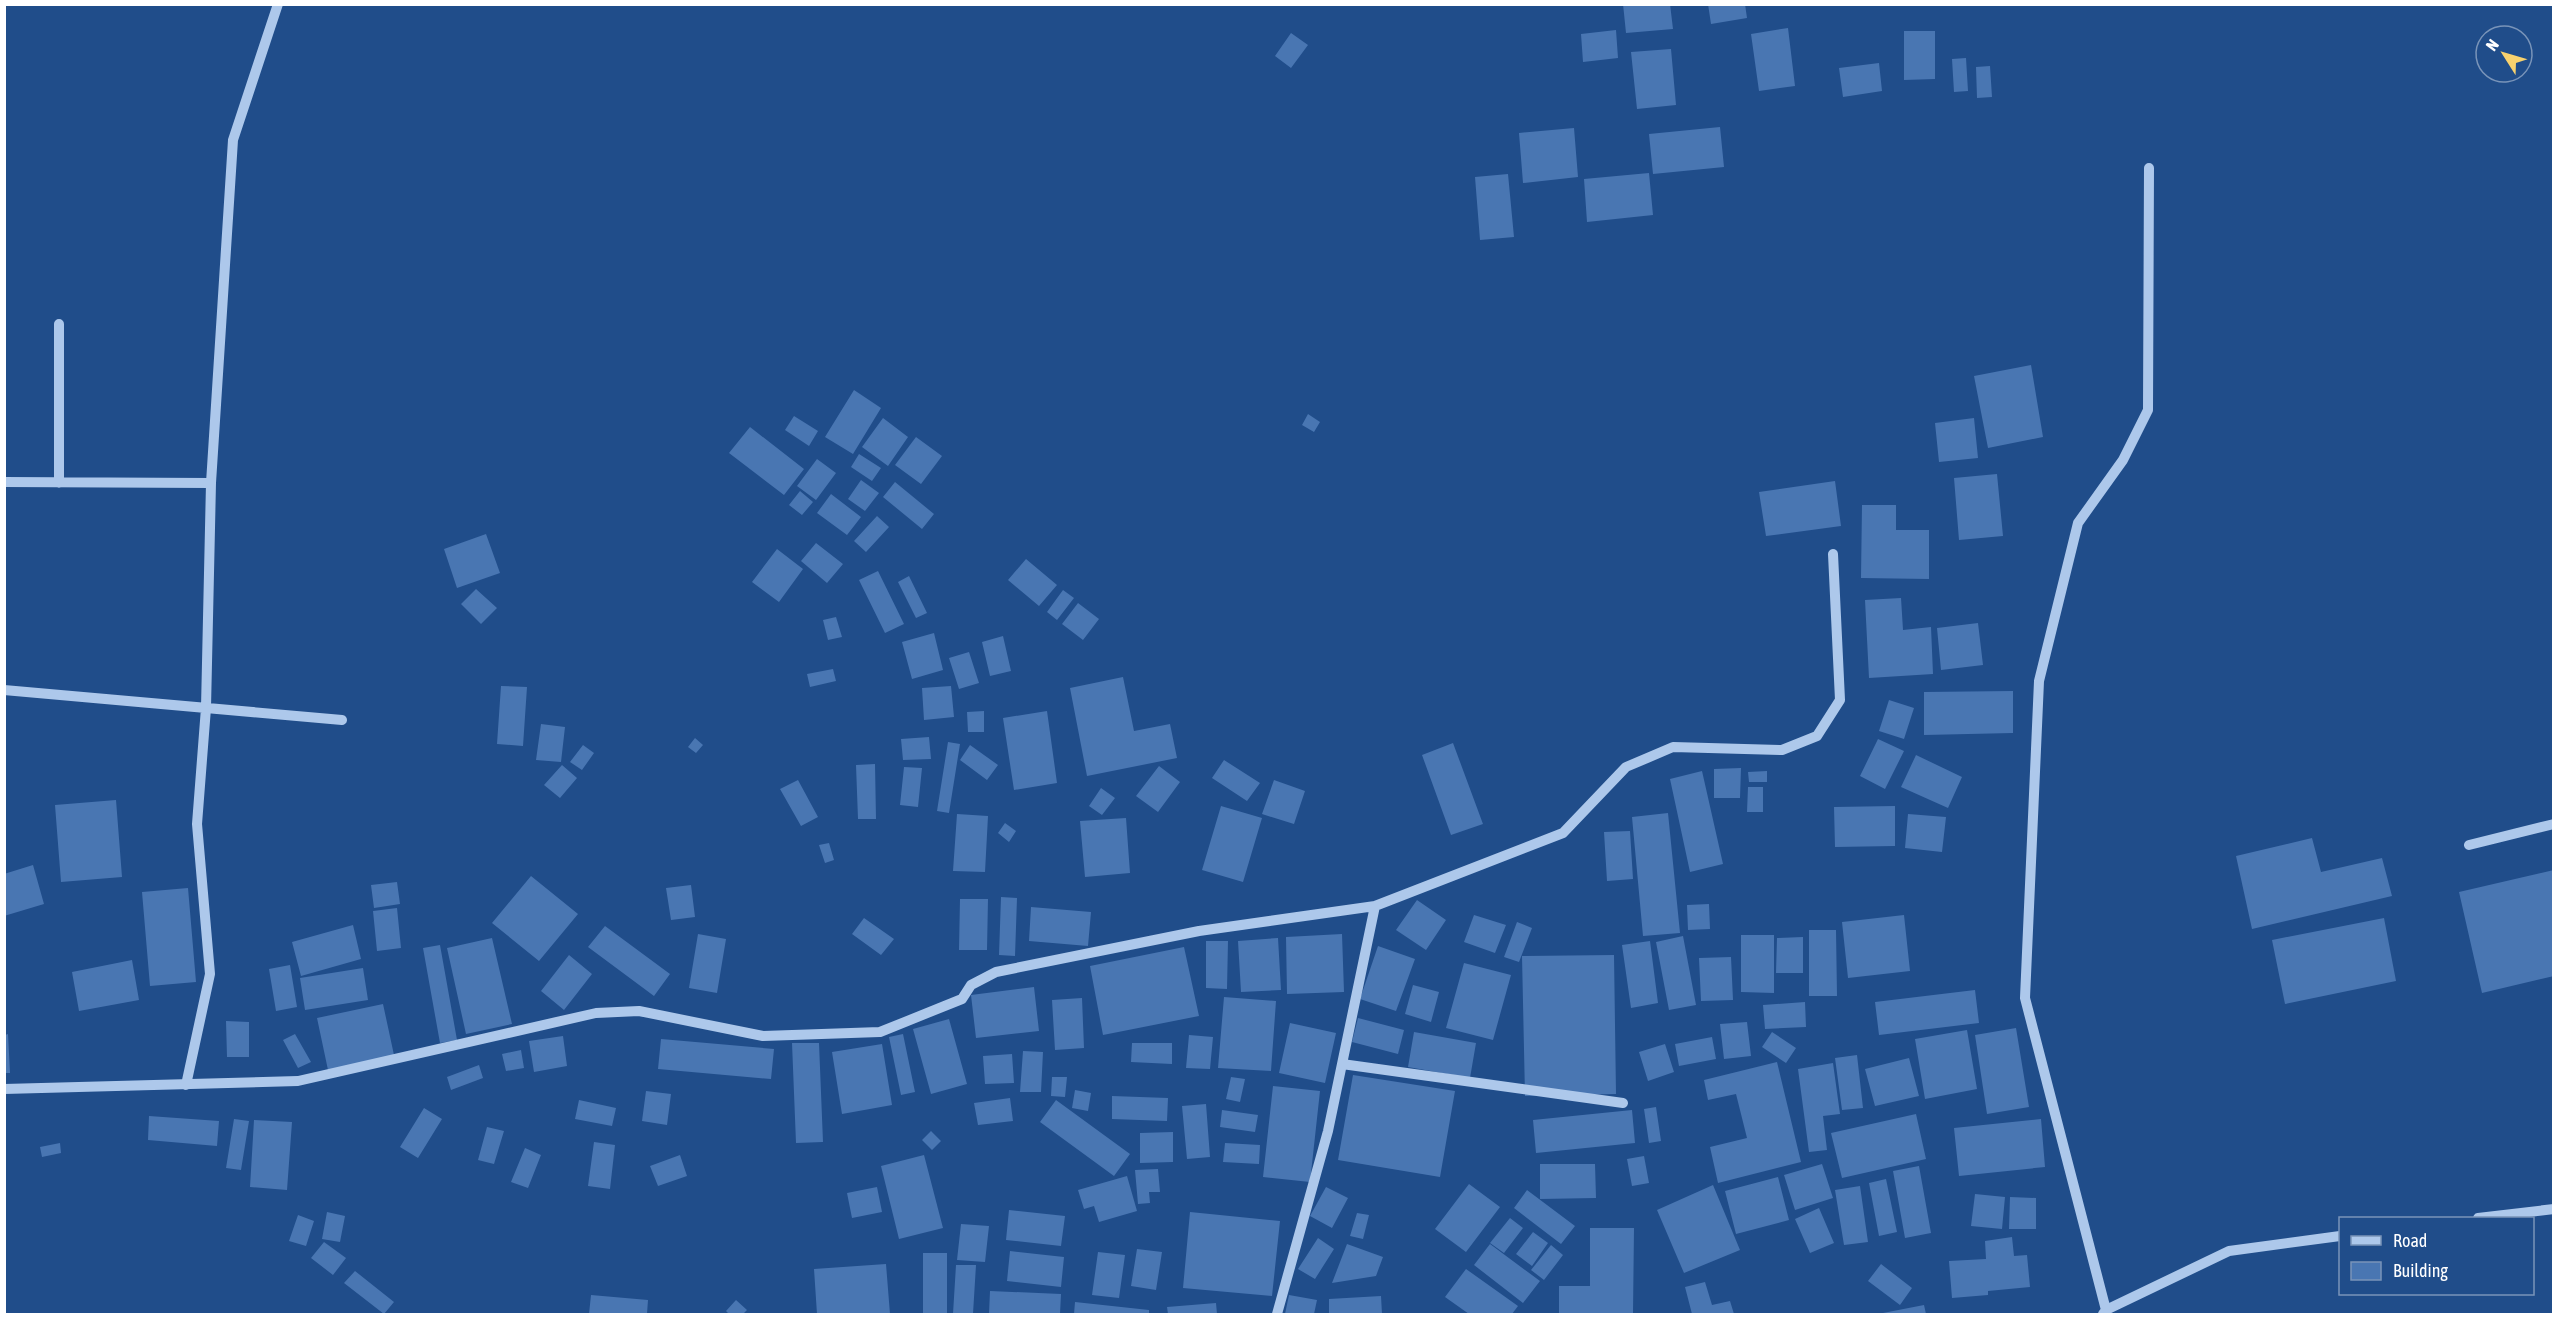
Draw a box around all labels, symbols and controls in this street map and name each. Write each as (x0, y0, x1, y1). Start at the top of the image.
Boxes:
north arrow (2474, 24, 2534, 84)
text: N (2482, 36, 2502, 54)
legend (2339, 1217, 2534, 1295)
text: Road (2393, 1230, 2427, 1251)
text: Building (2393, 1260, 2448, 1281)

